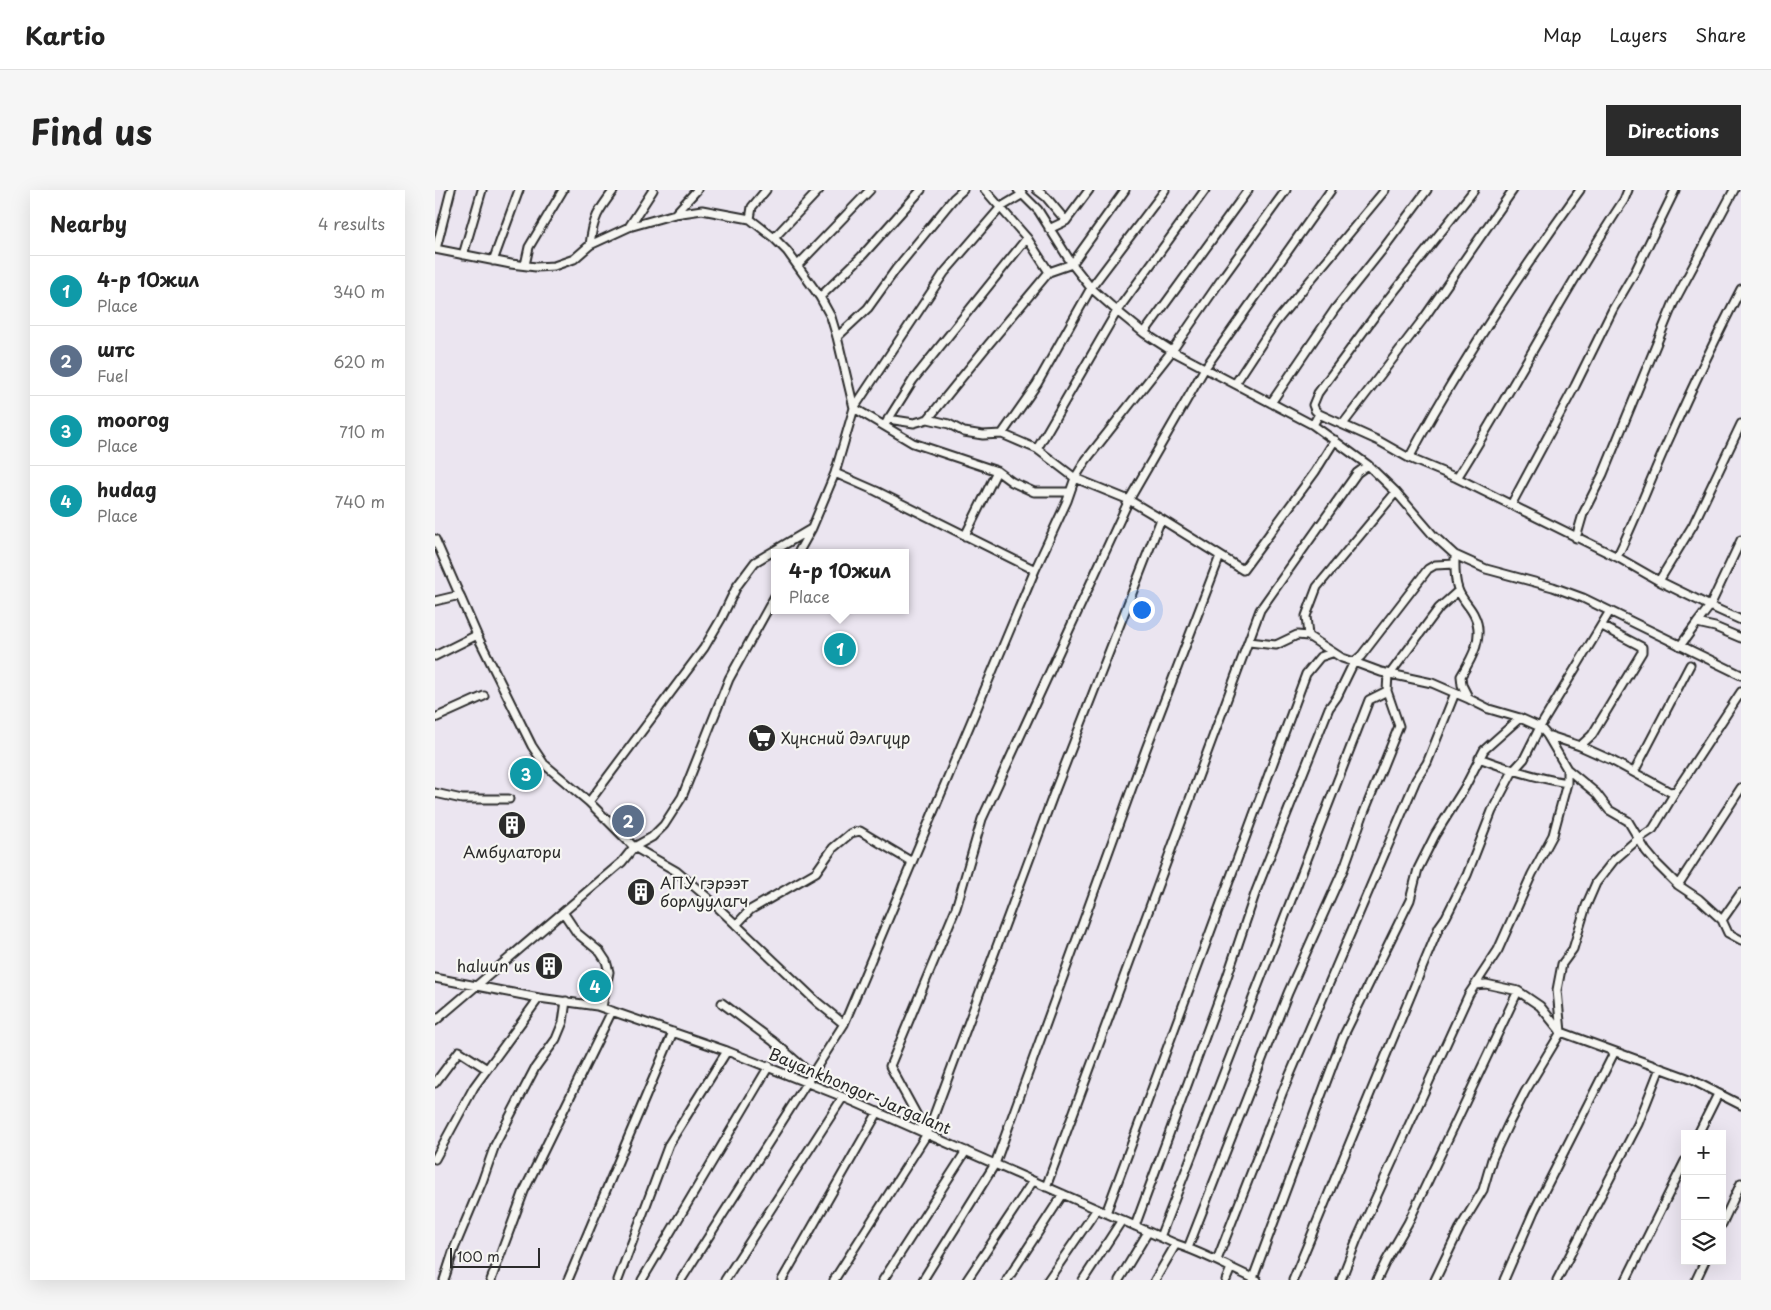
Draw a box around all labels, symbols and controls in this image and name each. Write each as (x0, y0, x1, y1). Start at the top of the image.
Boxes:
text: Kartio (25, 17, 105, 53)
text: Map (1543, 21, 1582, 48)
text: Layers (1610, 21, 1667, 48)
text: Share (1695, 21, 1746, 48)
text: Find us (30, 104, 152, 157)
button: Directions (1606, 105, 1741, 156)
text: Nearby (50, 207, 127, 239)
text: 4 results (318, 211, 385, 235)
text: 4-р 10жил (97, 265, 199, 293)
text: 1 (62, 279, 70, 303)
text: 340 m (333, 279, 385, 303)
text: Place (97, 293, 138, 317)
text: штс (97, 335, 135, 363)
text: 2 (60, 349, 72, 373)
text: 620 m (333, 349, 385, 373)
text: Fuel (97, 363, 128, 387)
text: moorog (97, 405, 169, 433)
text: 3 (61, 419, 71, 443)
text: 710 m (339, 419, 385, 443)
text: Place (97, 433, 138, 457)
text: hudag (97, 475, 157, 503)
text: 4 (61, 489, 71, 513)
text: 740 m (335, 489, 385, 513)
text: Place (97, 503, 138, 527)
popup (771, 549, 909, 614)
text: 4-р 10жил (789, 556, 891, 584)
text: Place (789, 584, 830, 608)
your location (1129, 597, 1155, 623)
pin: 1 (824, 630, 856, 668)
supermarket icon: Хүнсний дэлгүүр (747, 723, 777, 753)
place label: Хүнсний дэлгүүр (781, 725, 910, 749)
pin: 3 (510, 755, 542, 793)
pin: 2 (612, 802, 644, 840)
building icon: Амбулатори (497, 810, 527, 840)
place label: Амбулатори (463, 839, 561, 863)
place label: АПУ гэрээт борлуулагч (660, 870, 749, 912)
building icon: АПУ гэрээт борлуулагч (626, 877, 656, 907)
building icon: haluun us (534, 951, 564, 981)
place label: haluun us (457, 953, 530, 977)
pin: 4 (579, 967, 611, 1005)
street label: Bayankhongor-Jargalant (766, 1041, 956, 1140)
map controls (1681, 1130, 1726, 1265)
button: + (1681, 1130, 1726, 1175)
button: − (1681, 1175, 1726, 1220)
button: layers (1681, 1220, 1726, 1265)
scale bar (450, 1245, 540, 1268)
text: 100 m (457, 1246, 500, 1267)

